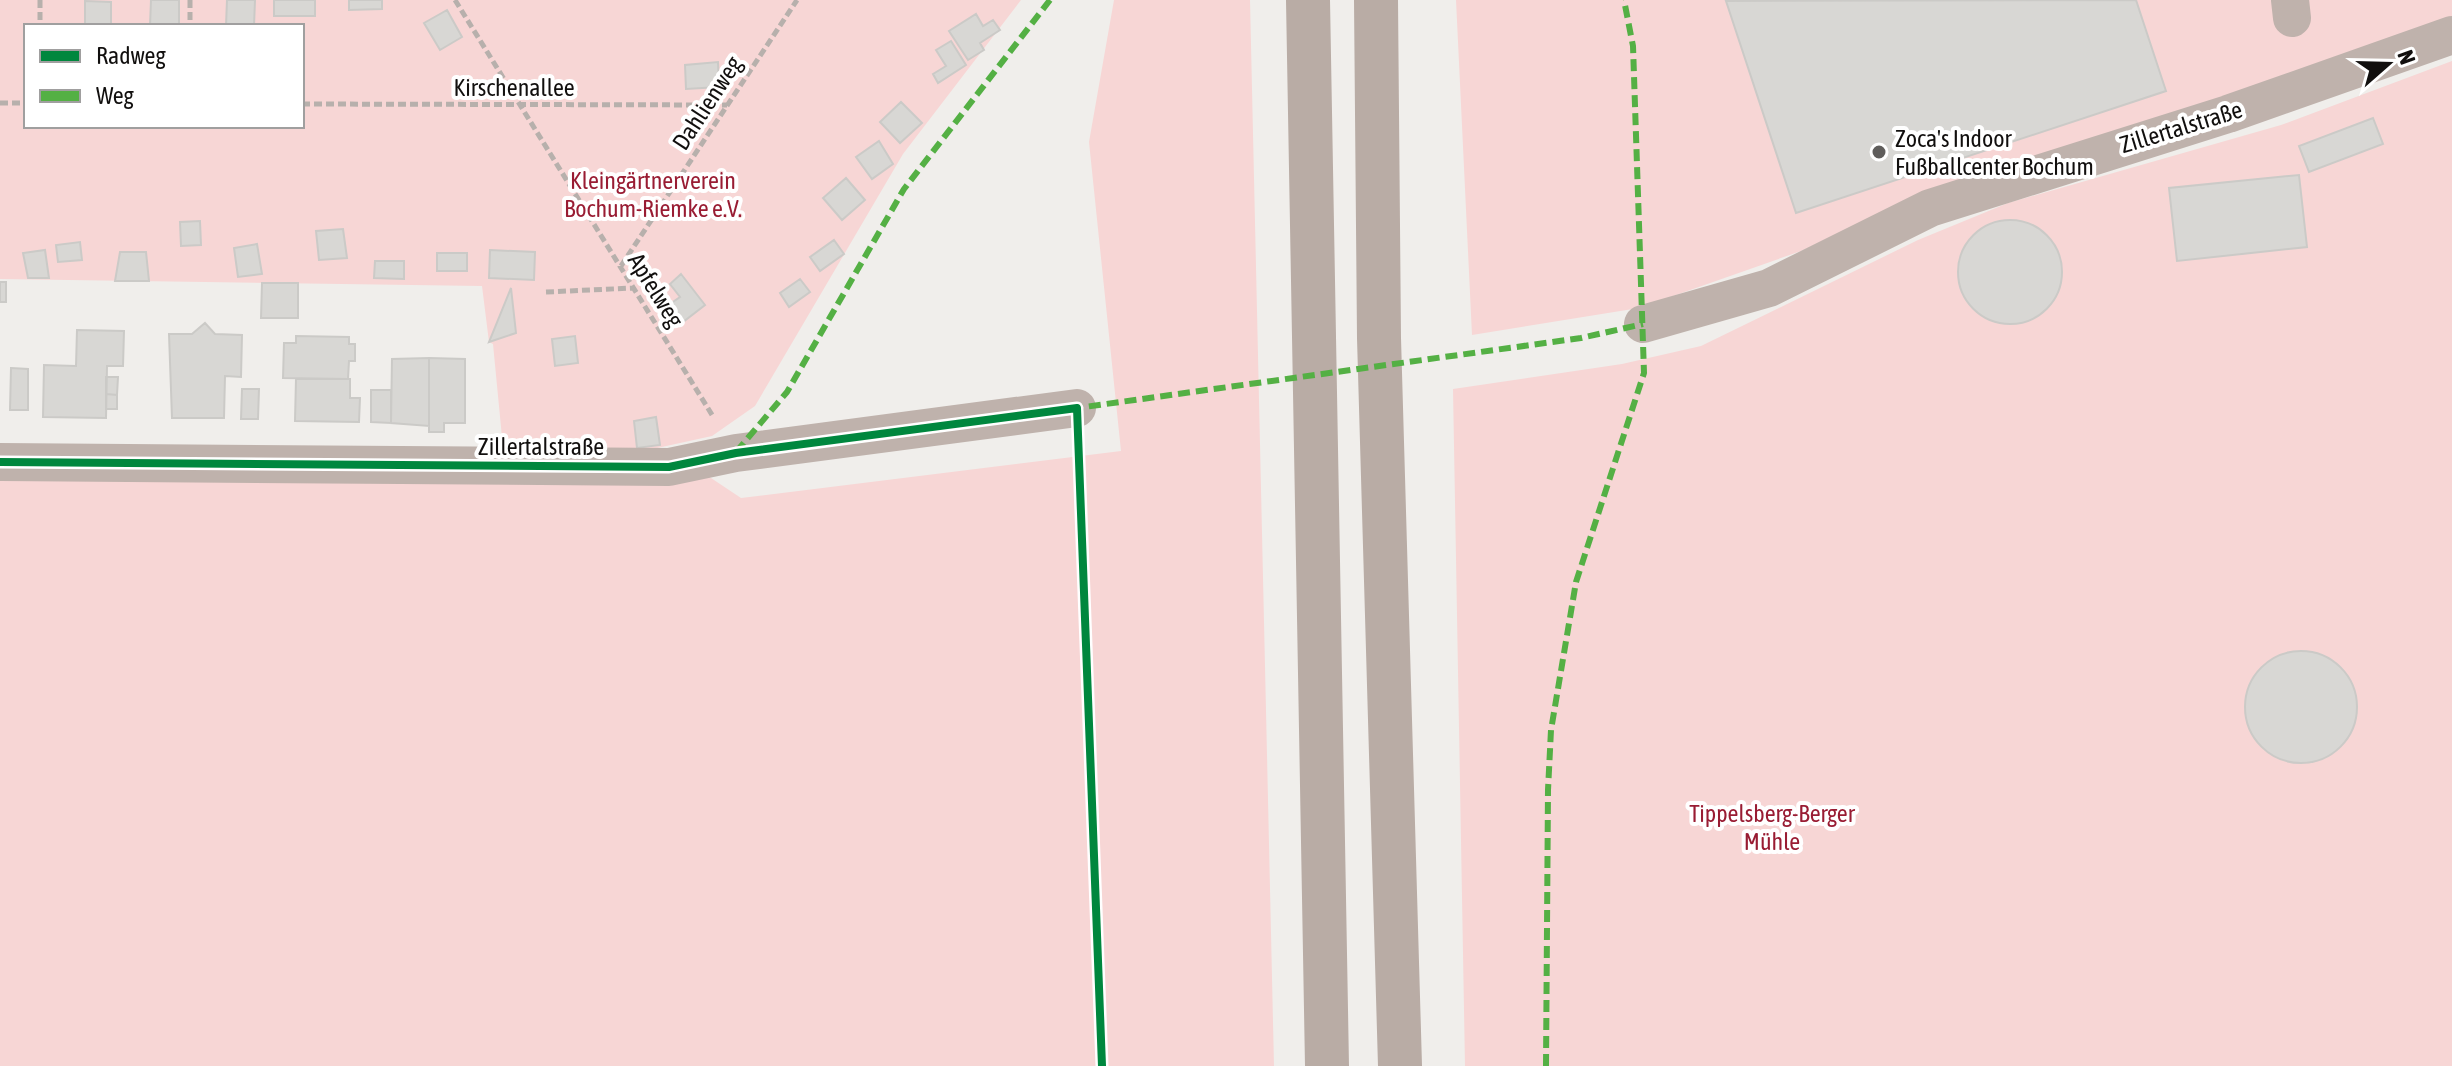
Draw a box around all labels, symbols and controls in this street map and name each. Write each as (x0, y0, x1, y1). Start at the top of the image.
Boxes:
legend (24, 24, 304, 128)
north arrow (2348, 24, 2428, 104)
text: Radweg (96, 42, 167, 69)
text: N (2392, 47, 2421, 68)
street label: Dahlienweg (667, 51, 748, 155)
street label: Kirschenallee (453, 74, 575, 101)
text: Weg (96, 82, 135, 109)
street label: Zillertalstraße (2117, 96, 2245, 158)
place label: Zoca's Indoor Fußballcenter Bochum (1895, 125, 2094, 180)
marker: Zoca's Indoor Fußballcenter Bochum (1870, 143, 1888, 161)
park label: Kleingärtnerverein Bochum-Riemke e.V. (564, 167, 742, 222)
street label: Apfelweg (623, 248, 690, 333)
street label: Zillertalstraße (478, 433, 604, 460)
park label: Tippelsberg-Berger Mühle (1689, 800, 1856, 855)

